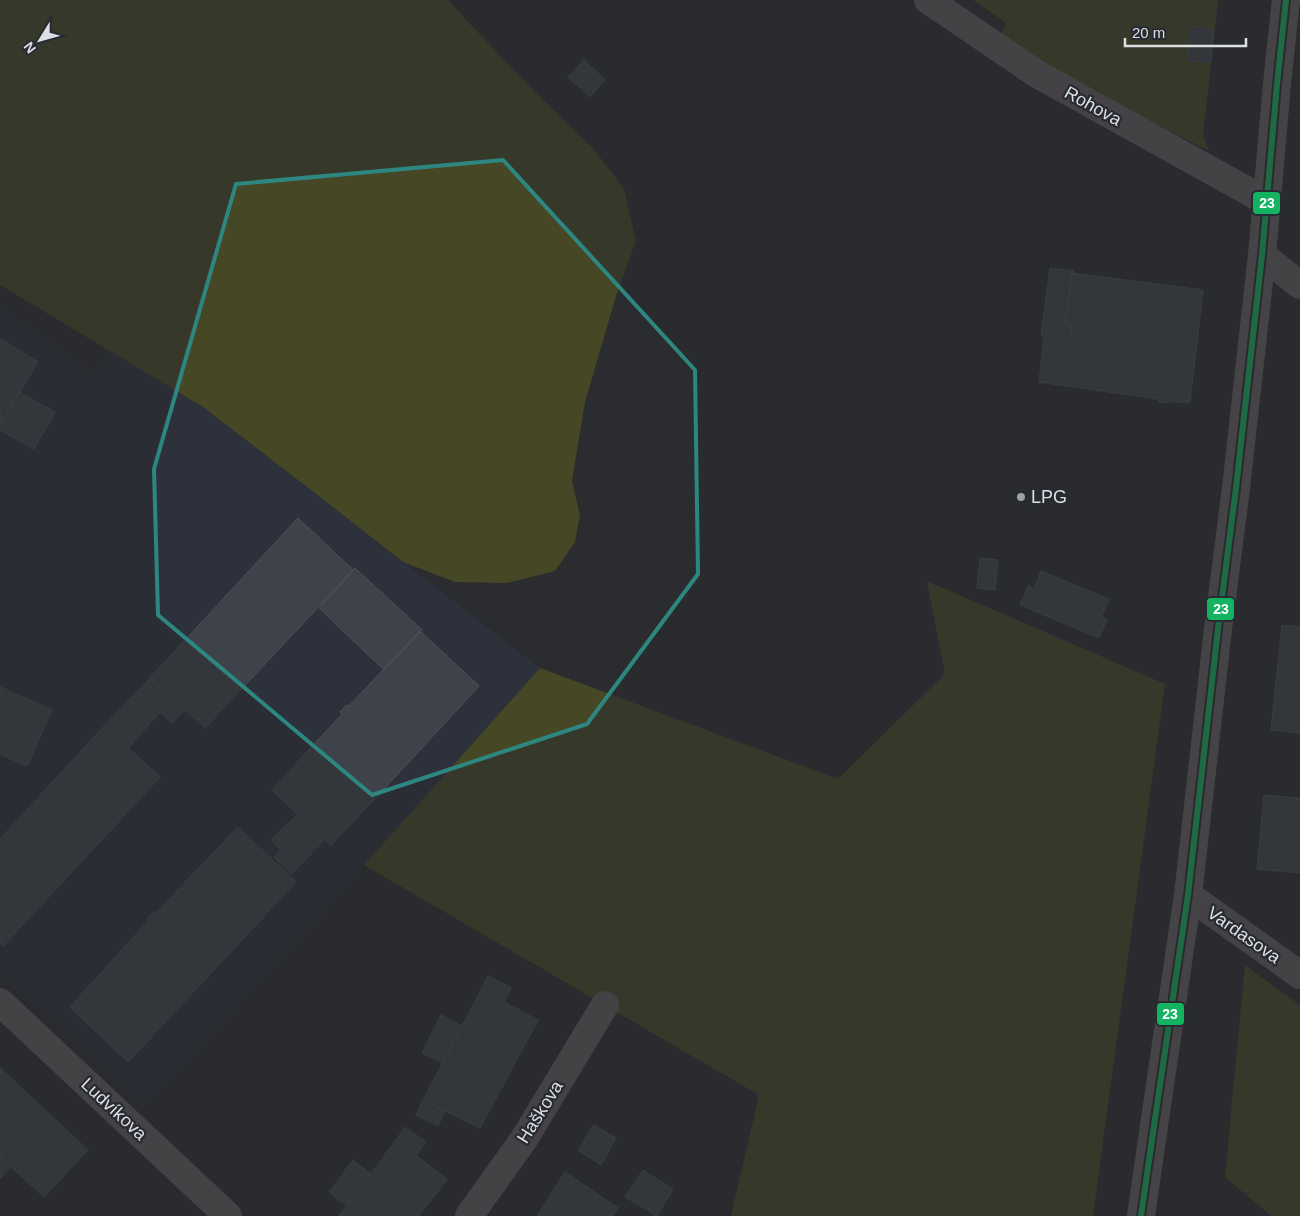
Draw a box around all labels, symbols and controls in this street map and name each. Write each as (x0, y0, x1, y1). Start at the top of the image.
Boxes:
north arrow (15, 15, 65, 65)
scale bar (1125, 15, 1246, 47)
text: 20 m (1132, 24, 1165, 41)
text: N (20, 39, 39, 57)
street label: Rohova (1061, 82, 1126, 130)
line badge: 23 (1252, 191, 1281, 215)
text: 23 (1259, 195, 1275, 211)
place label: LPG (1031, 487, 1067, 507)
marker: LPG (1015, 491, 1027, 503)
line badge: 23 (1206, 597, 1235, 621)
text: 23 (1213, 601, 1229, 617)
street label: Vardasova (1204, 903, 1285, 968)
line badge: 23 (1156, 1002, 1185, 1026)
text: 23 (1162, 1006, 1178, 1022)
street label: Ludvíkova (77, 1074, 152, 1145)
street label: Haškova (513, 1076, 568, 1147)

